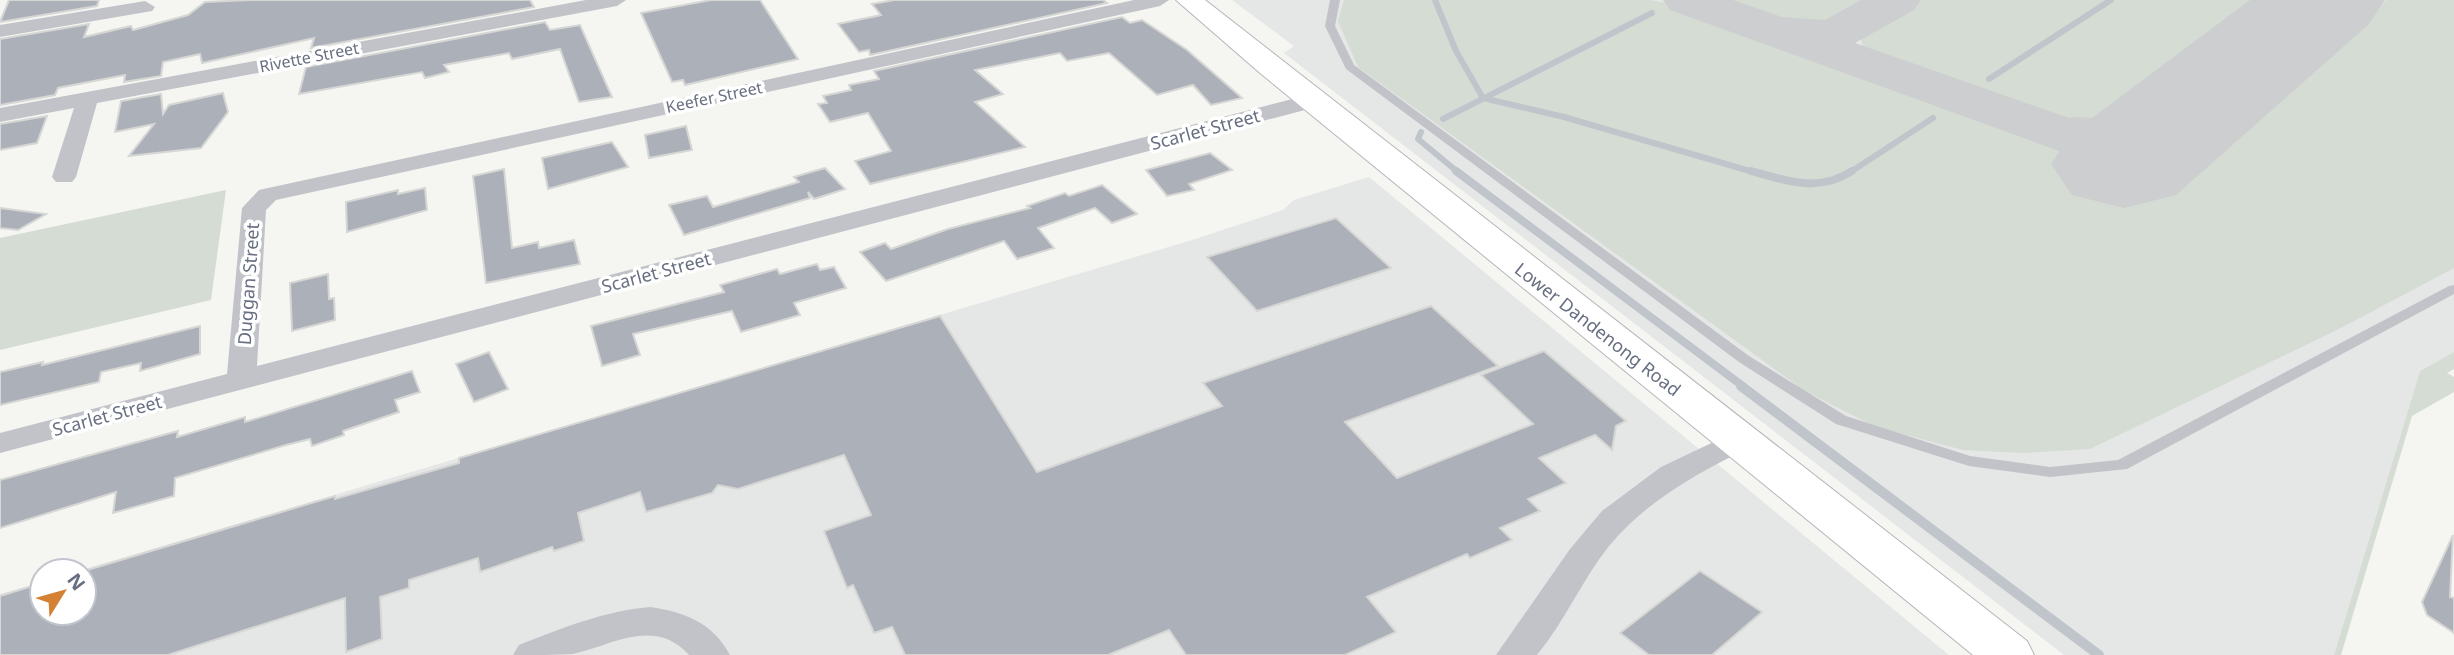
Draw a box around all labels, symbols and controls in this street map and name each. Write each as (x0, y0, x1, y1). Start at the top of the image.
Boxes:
street label: Rivette Street (258, 37, 361, 77)
street label: Keefer Street (664, 76, 764, 118)
street label: Scarlet Street (1148, 103, 1263, 155)
street label: Duggan Street (232, 222, 264, 346)
street label: Scarlet Street (599, 246, 714, 298)
street label: Lower Dandenong Road (1510, 257, 1686, 401)
street label: Scarlet Street (50, 389, 165, 441)
north arrow (28, 557, 98, 627)
text: N (62, 568, 92, 596)

